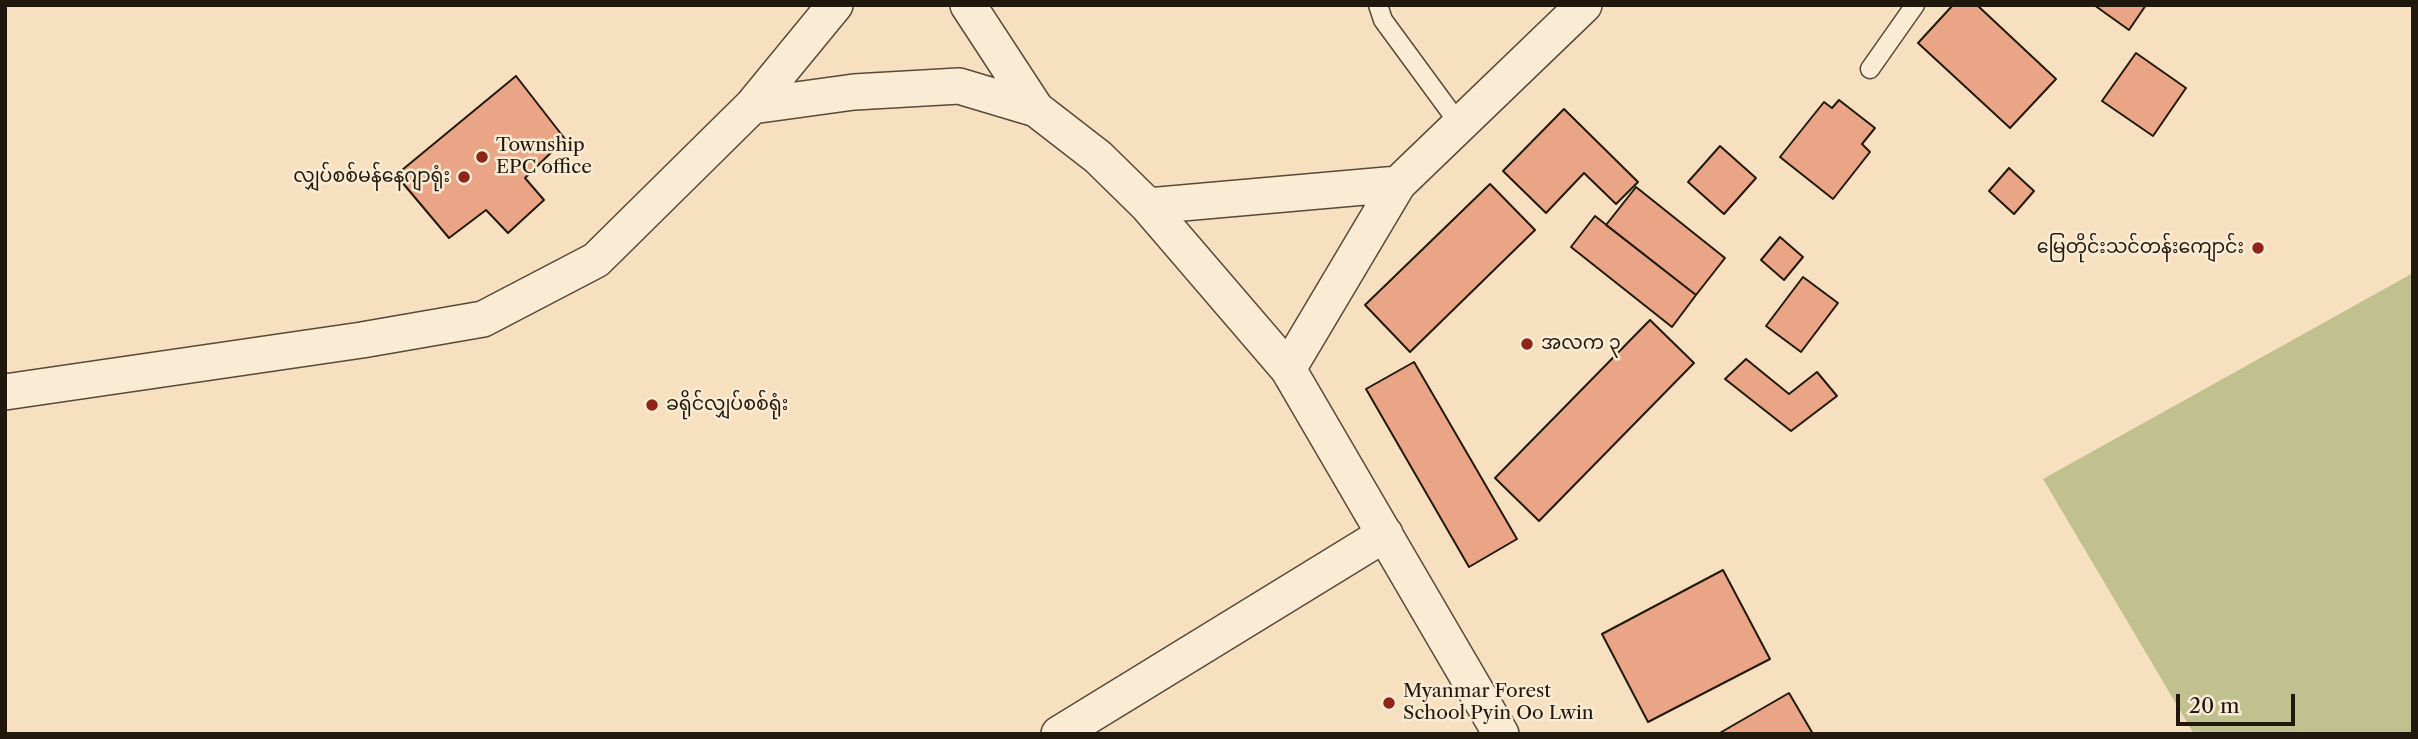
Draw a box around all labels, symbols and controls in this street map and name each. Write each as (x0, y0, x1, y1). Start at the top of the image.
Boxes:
place label: Township EPC office (496, 135, 592, 179)
marker: Township EPC office (474, 149, 490, 165)
place label: လျှပ်စစ်မန်နေဂျာရုံး (293, 166, 450, 188)
marker: လျှပ်စစ်မန်နေဂျာရုံး (456, 169, 472, 185)
place label: မြေတိုင်းသင်တန်းကျောင်း (2037, 237, 2244, 259)
marker: မြေတိုင်းသင်တန်းကျောင်း (2250, 240, 2266, 256)
place label: အလက ၃ (1541, 333, 1621, 355)
marker: အလက ၃ (1519, 336, 1535, 352)
place label: ခရိုင်လျှပ်စစ်ရုံး (666, 394, 788, 416)
marker: ခရိုင်လျှပ်စစ်ရုံး (644, 397, 660, 413)
scale bar (2180, 680, 2299, 724)
place label: Myanmar Forest School Pyin Oo Lwin (1403, 681, 1594, 725)
text: 20 m (2189, 693, 2240, 718)
marker: Myanmar Forest School Pyin Oo Lwin (1381, 695, 1397, 711)

